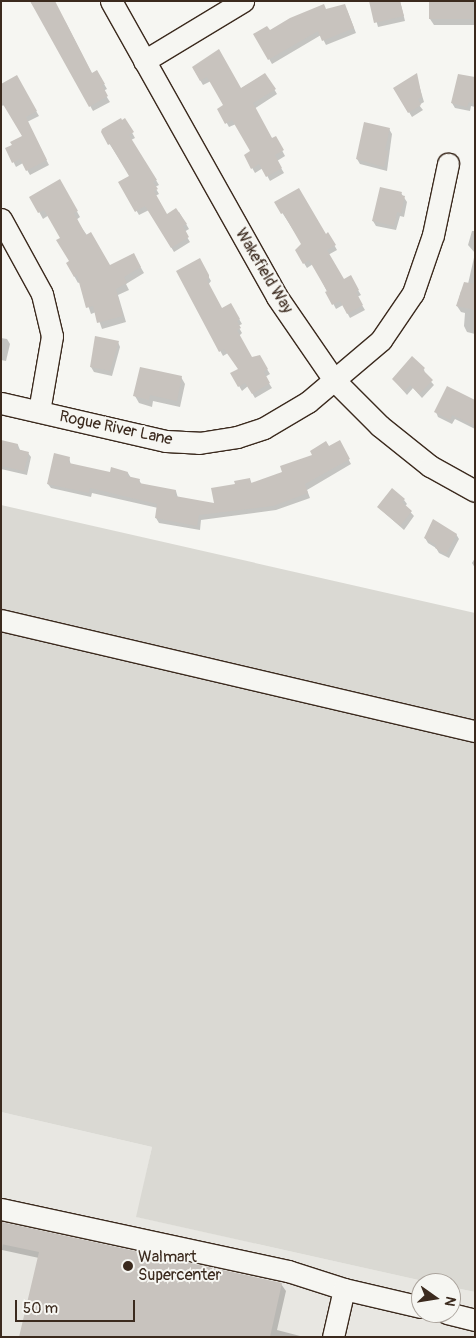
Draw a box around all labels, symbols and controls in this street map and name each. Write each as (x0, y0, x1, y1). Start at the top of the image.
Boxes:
street label: Wakefield Way (231, 225, 297, 317)
street label: Rogue River Lane (58, 407, 174, 449)
place label: Walmart Supercenter (138, 1247, 221, 1285)
marker: Walmart Supercenter (122, 1260, 134, 1272)
north arrow (411, 1273, 461, 1323)
scale bar (18, 1290, 138, 1322)
text: N (441, 1295, 459, 1308)
text: 50 m (23, 1299, 58, 1318)

